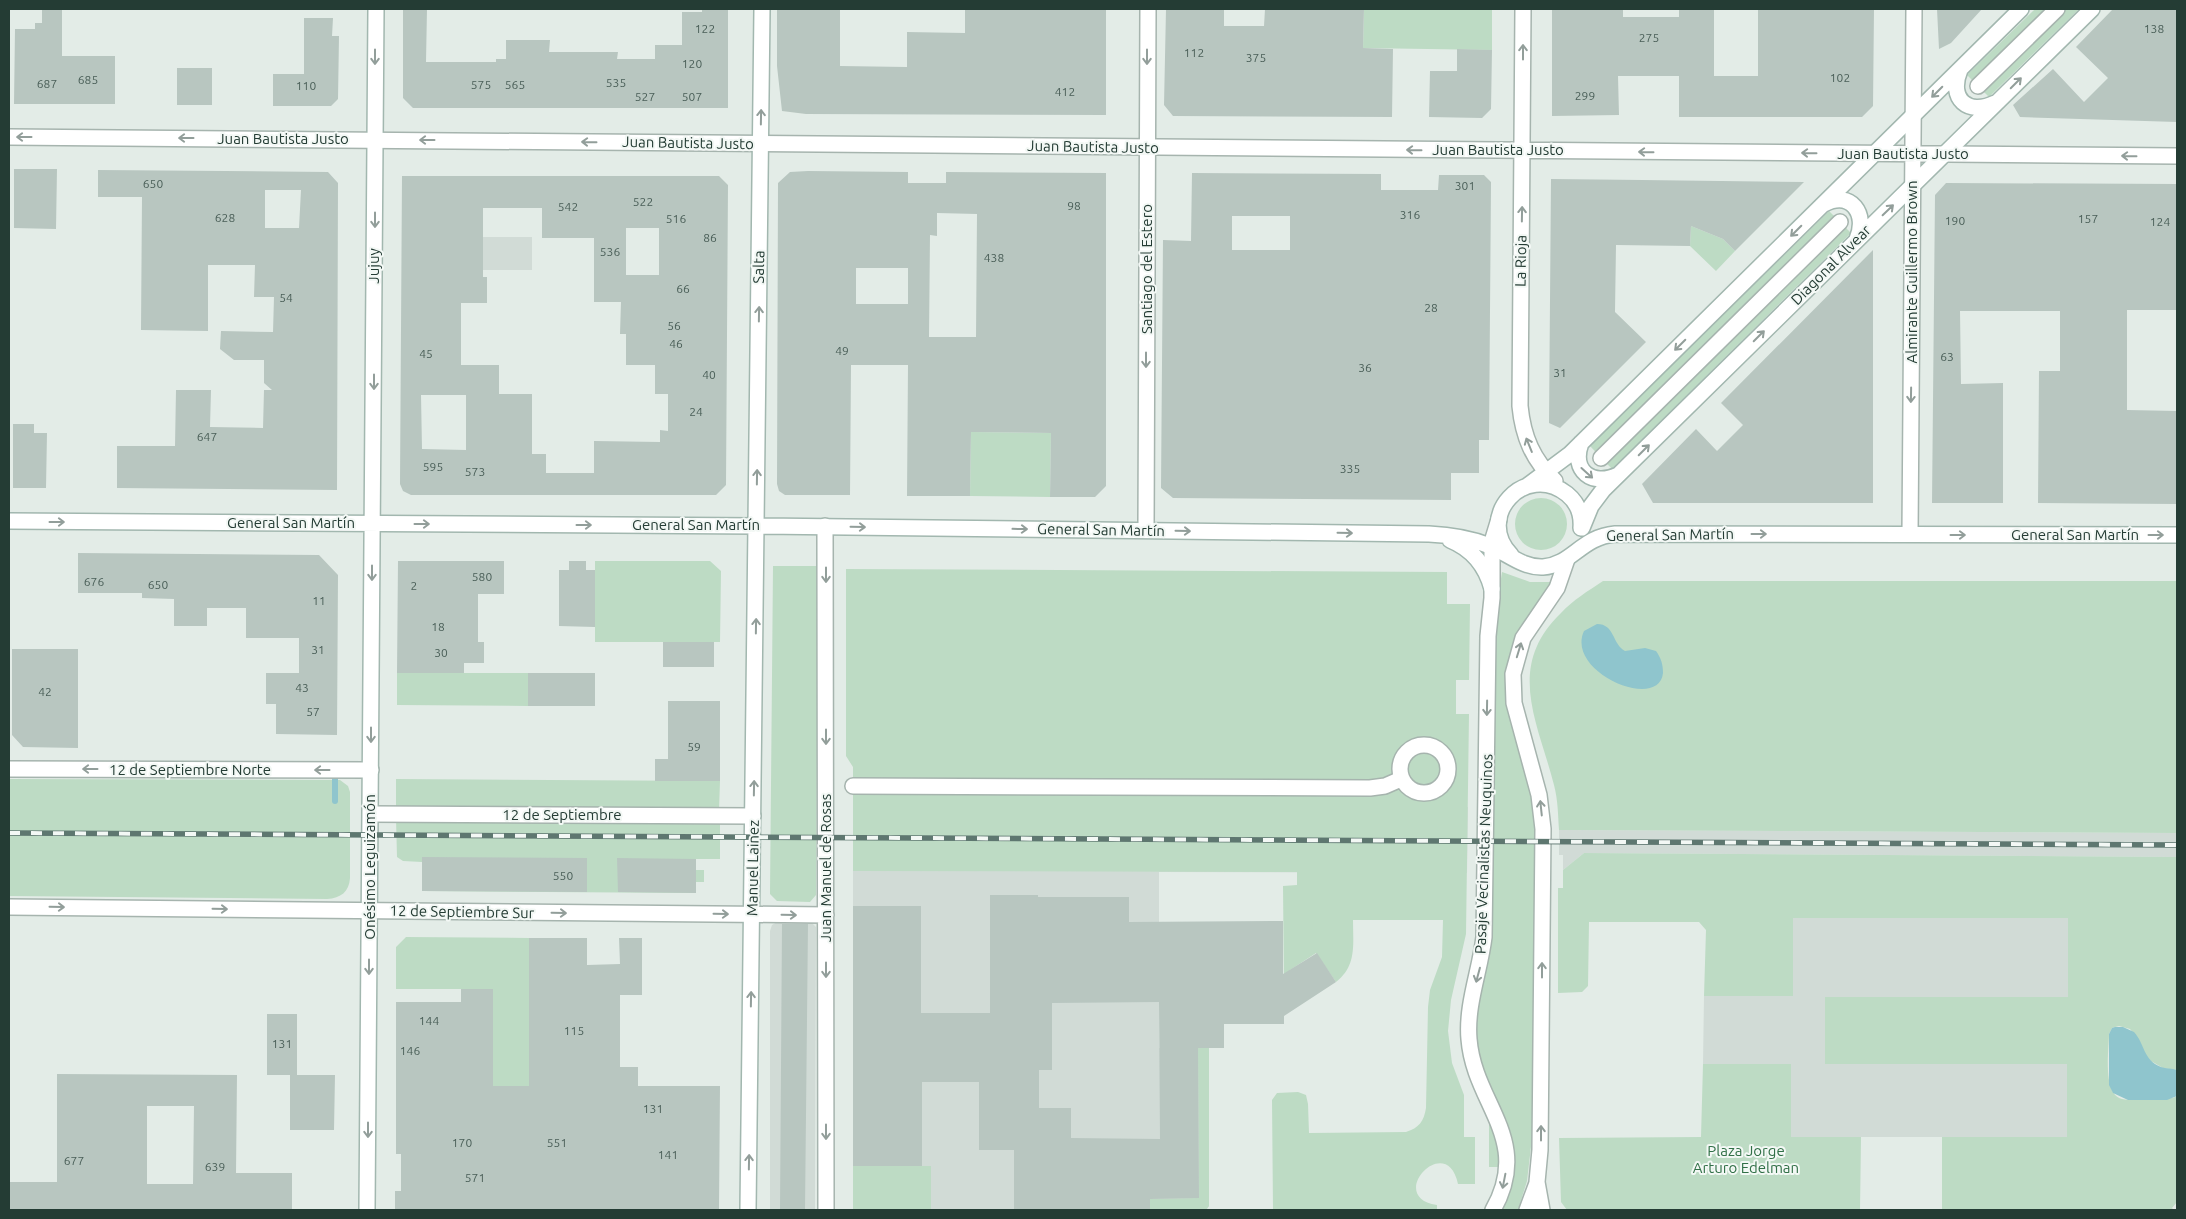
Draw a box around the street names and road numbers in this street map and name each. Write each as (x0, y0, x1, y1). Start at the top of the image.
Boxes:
street label: Juan Bautista Justo (217, 130, 349, 147)
street label: Juan Bautista Justo (622, 133, 754, 152)
street label: Juan Bautista Justo (1027, 137, 1159, 156)
street label: Juan Bautista Justo (1432, 141, 1564, 158)
street label: Juan Bautista Justo (1837, 145, 1969, 162)
street label: Almirante Guillermo Brown (1903, 180, 1920, 364)
street label: Santiago del Estero (1138, 204, 1155, 334)
street label: Diagonal Alvear (1787, 221, 1874, 308)
street label: La Rioja (1512, 235, 1529, 287)
street label: Jujuy (365, 248, 382, 284)
street label: Salta (750, 250, 767, 284)
street label: General San Martín (227, 514, 355, 531)
street label: General San Martín (632, 516, 760, 533)
street label: General San Martín (1037, 520, 1165, 539)
street label: General San Martín (1606, 525, 1734, 544)
street label: General San Martín (2011, 526, 2139, 543)
street label: Pasaje Vecinalistas Neuquinos (1472, 754, 1495, 954)
street label: 12 de Septiembre Norte (109, 761, 271, 778)
street label: Onésimo Leguizamón (361, 794, 378, 940)
street label: Juan Manuel de Rosas (817, 794, 834, 942)
street label: 12 de Septiembre (502, 806, 622, 823)
street label: Manuel Lainez (743, 820, 762, 916)
street label: 12 de Septiembre Sur (389, 902, 535, 921)

